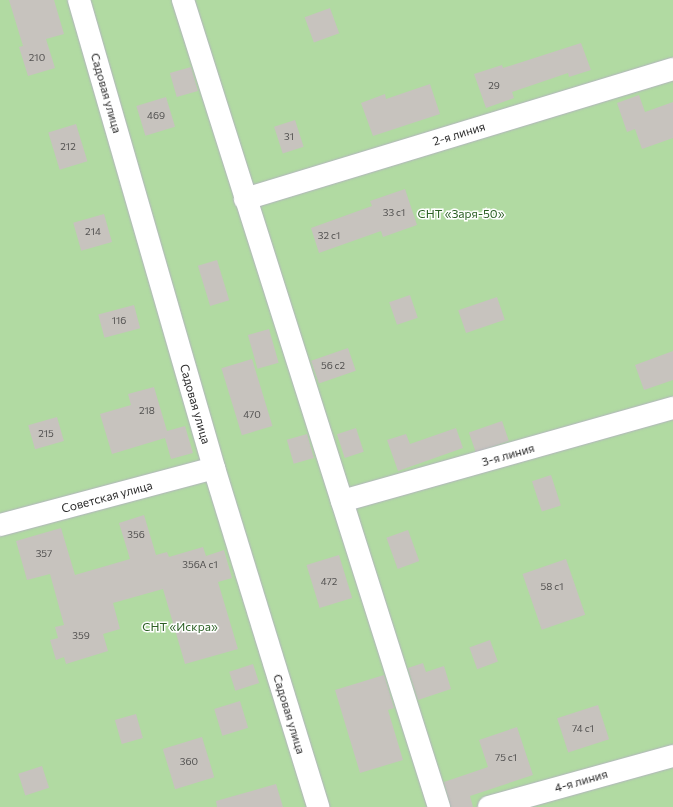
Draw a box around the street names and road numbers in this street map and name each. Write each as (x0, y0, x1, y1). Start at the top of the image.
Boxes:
street label: Садовая улица (88, 51, 124, 135)
street label: 2-я линия (431, 119, 487, 149)
street label: Садовая улица (177, 362, 213, 446)
street label: 3-я линия (480, 441, 536, 469)
street label: Советская улица (60, 478, 154, 516)
street label: Садовая улица (270, 672, 308, 756)
street label: 4-я линия (553, 767, 609, 795)

